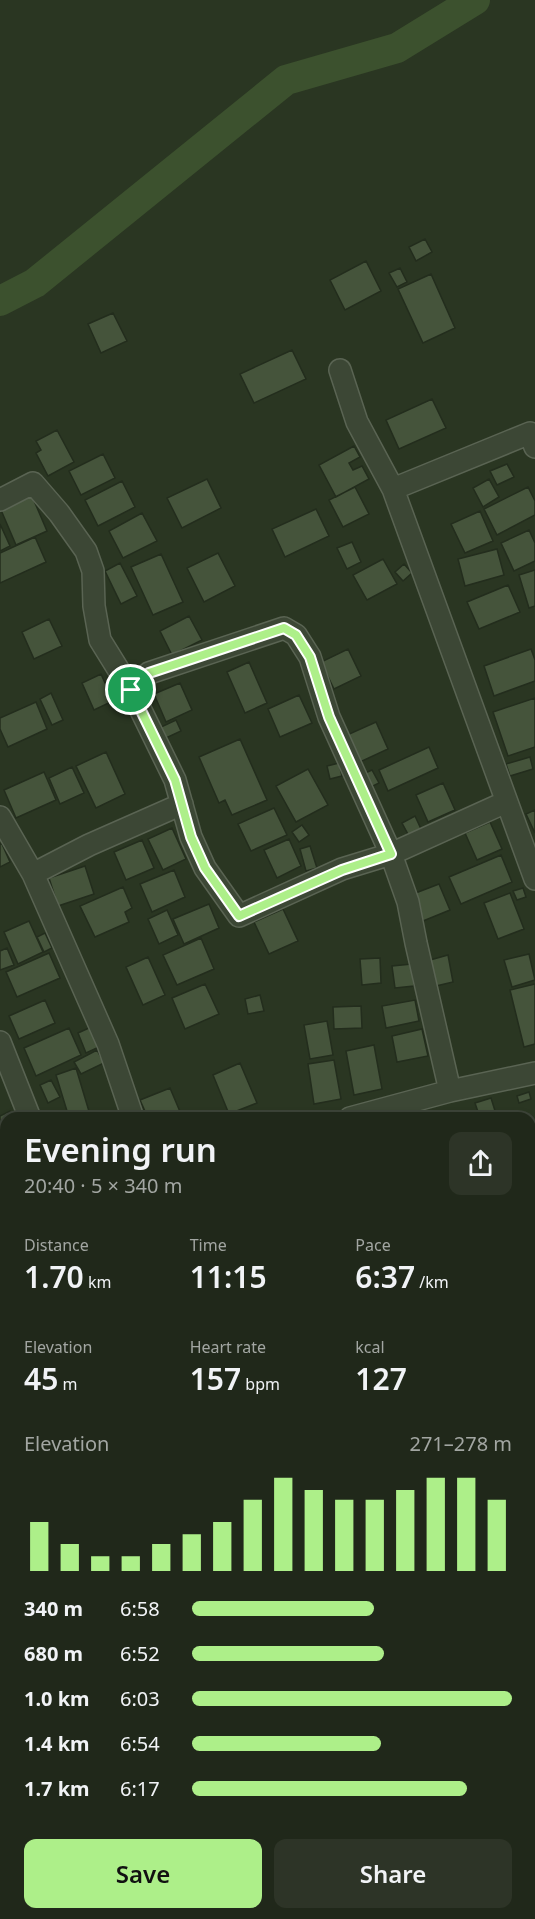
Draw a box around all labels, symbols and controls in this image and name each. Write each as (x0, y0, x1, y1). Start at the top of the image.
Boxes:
pin (105, 664, 156, 715)
icon: arrive (114, 673, 147, 706)
text: Evening run (24, 1127, 217, 1172)
button: share (449, 1132, 512, 1195)
text: 20:40 · 5 × 340 m (24, 1172, 182, 1199)
text: Distance (24, 1234, 89, 1256)
text: Time (190, 1234, 227, 1256)
text: Pace (355, 1234, 391, 1256)
text: 1.70 (24, 1256, 84, 1297)
text: 11:15 (190, 1256, 267, 1297)
text: 6:37 (355, 1256, 415, 1297)
text: km (84, 1271, 111, 1293)
text: /km (415, 1271, 449, 1293)
text: Elevation (24, 1336, 92, 1358)
text: Heart rate (190, 1336, 266, 1358)
text: kcal (355, 1336, 385, 1358)
text: 45 (24, 1358, 58, 1399)
text: 157 (190, 1358, 241, 1399)
text: 127 (355, 1358, 407, 1399)
text: m (58, 1373, 77, 1395)
text: bpm (241, 1373, 280, 1395)
text: Elevation (24, 1430, 109, 1457)
text: 271–278 m (409, 1430, 512, 1457)
text: 340 m (24, 1595, 83, 1622)
text: 6:58 (120, 1595, 160, 1622)
text: 680 m (24, 1640, 83, 1667)
text: 6:52 (120, 1640, 160, 1667)
text: 1.0 km (24, 1685, 90, 1712)
text: 6:03 (120, 1685, 160, 1712)
text: 1.4 km (24, 1730, 90, 1757)
text: 6:54 (120, 1730, 160, 1757)
text: 1.7 km (24, 1775, 90, 1802)
text: 6:17 (120, 1775, 160, 1802)
button: Save (24, 1839, 262, 1908)
button: Share (274, 1839, 512, 1908)

